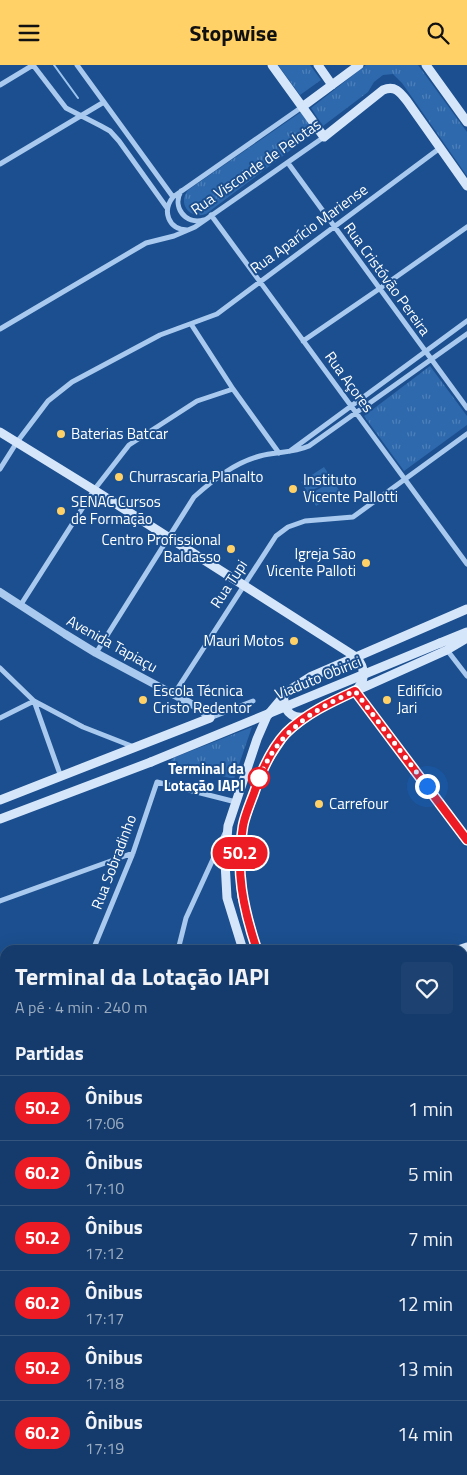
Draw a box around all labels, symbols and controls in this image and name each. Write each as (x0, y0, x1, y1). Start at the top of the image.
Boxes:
text: Stopwise (190, 16, 277, 50)
icon: menu (15, 19, 43, 47)
icon: search (424, 19, 452, 47)
street label: Rua Visconde de Pelotas (186, 113, 326, 220)
street label: Rua Aparício Mariense (245, 178, 372, 279)
street label: Rua Cristóvão Pereira (338, 217, 437, 341)
street label: Rua Açores (319, 346, 380, 417)
place label: Baterias Batcar (71, 422, 168, 445)
marker: Baterias Batcar (55, 428, 67, 440)
place label: Churrascaria Planalto (129, 465, 264, 488)
place label: Instituto Vicente Pallotti (303, 468, 398, 508)
marker: Churrascaria Planalto (113, 471, 125, 483)
marker: Instituto Vicente Pallotti (287, 483, 299, 495)
place label: SENAC Cursos de Formação (71, 490, 161, 530)
marker: SENAC Cursos de Formação (55, 505, 67, 517)
place label: Centro Profissional Baldasso (102, 528, 221, 568)
place label: Igreja São Vicente Palloti (266, 542, 356, 582)
marker: Centro Profissional Baldasso (225, 543, 237, 555)
street label: Rua Tupi (204, 555, 253, 613)
marker: Igreja São Vicente Palloti (360, 557, 372, 569)
street label: Avenida Tapiaçu (63, 609, 162, 678)
place label: Mauri Motos (204, 629, 284, 652)
marker: Mauri Motos (288, 635, 300, 647)
street label: Viaduto Obirici (271, 650, 364, 705)
place label: Escola Técnica Cristo Redentor (153, 679, 252, 719)
place label: Edifício Jari (397, 679, 442, 719)
marker: Escola Técnica Cristo Redentor (137, 694, 149, 706)
marker: Edifício Jari (381, 694, 393, 706)
place label: Terminal da Lotação IAPI (164, 757, 244, 797)
marker: Terminal da Lotação IAPI (248, 767, 270, 789)
your location (415, 774, 440, 799)
place label: Carrefour (329, 792, 388, 815)
marker: Carrefour (313, 798, 325, 810)
street label: Rua Sobradinho (85, 811, 142, 913)
line badge: 50.2 (205, 837, 275, 869)
text: 50.2 (223, 839, 257, 866)
text: Terminal da Lotação IAPI (15, 958, 270, 994)
button: heart (401, 962, 453, 1014)
text: A pé · 4 min · 240 m (15, 995, 147, 1019)
text: Partidas (15, 1038, 84, 1067)
text: Ônibus (85, 1082, 143, 1111)
text: 50.2 (25, 1094, 60, 1121)
text: 1 min (408, 1094, 453, 1123)
text: 17:06 (85, 1111, 124, 1135)
text: Ônibus (85, 1147, 143, 1176)
text: 60.2 (25, 1159, 60, 1186)
text: 5 min (408, 1159, 453, 1188)
text: 17:10 (85, 1176, 124, 1200)
text: Ônibus (85, 1212, 143, 1241)
text: 50.2 (25, 1224, 60, 1251)
text: 7 min (408, 1224, 453, 1253)
text: 17:12 (85, 1241, 124, 1265)
text: Ônibus (85, 1277, 143, 1306)
text: 60.2 (25, 1289, 60, 1316)
text: 12 min (397, 1289, 453, 1318)
text: 17:17 (85, 1306, 124, 1330)
text: Ônibus (85, 1342, 143, 1371)
text: 50.2 (25, 1354, 60, 1381)
text: 13 min (397, 1354, 453, 1383)
text: 17:18 (85, 1371, 124, 1395)
text: Ônibus (85, 1407, 143, 1436)
text: 60.2 (25, 1419, 60, 1446)
text: 14 min (397, 1419, 453, 1448)
text: 17:19 (85, 1436, 124, 1460)

